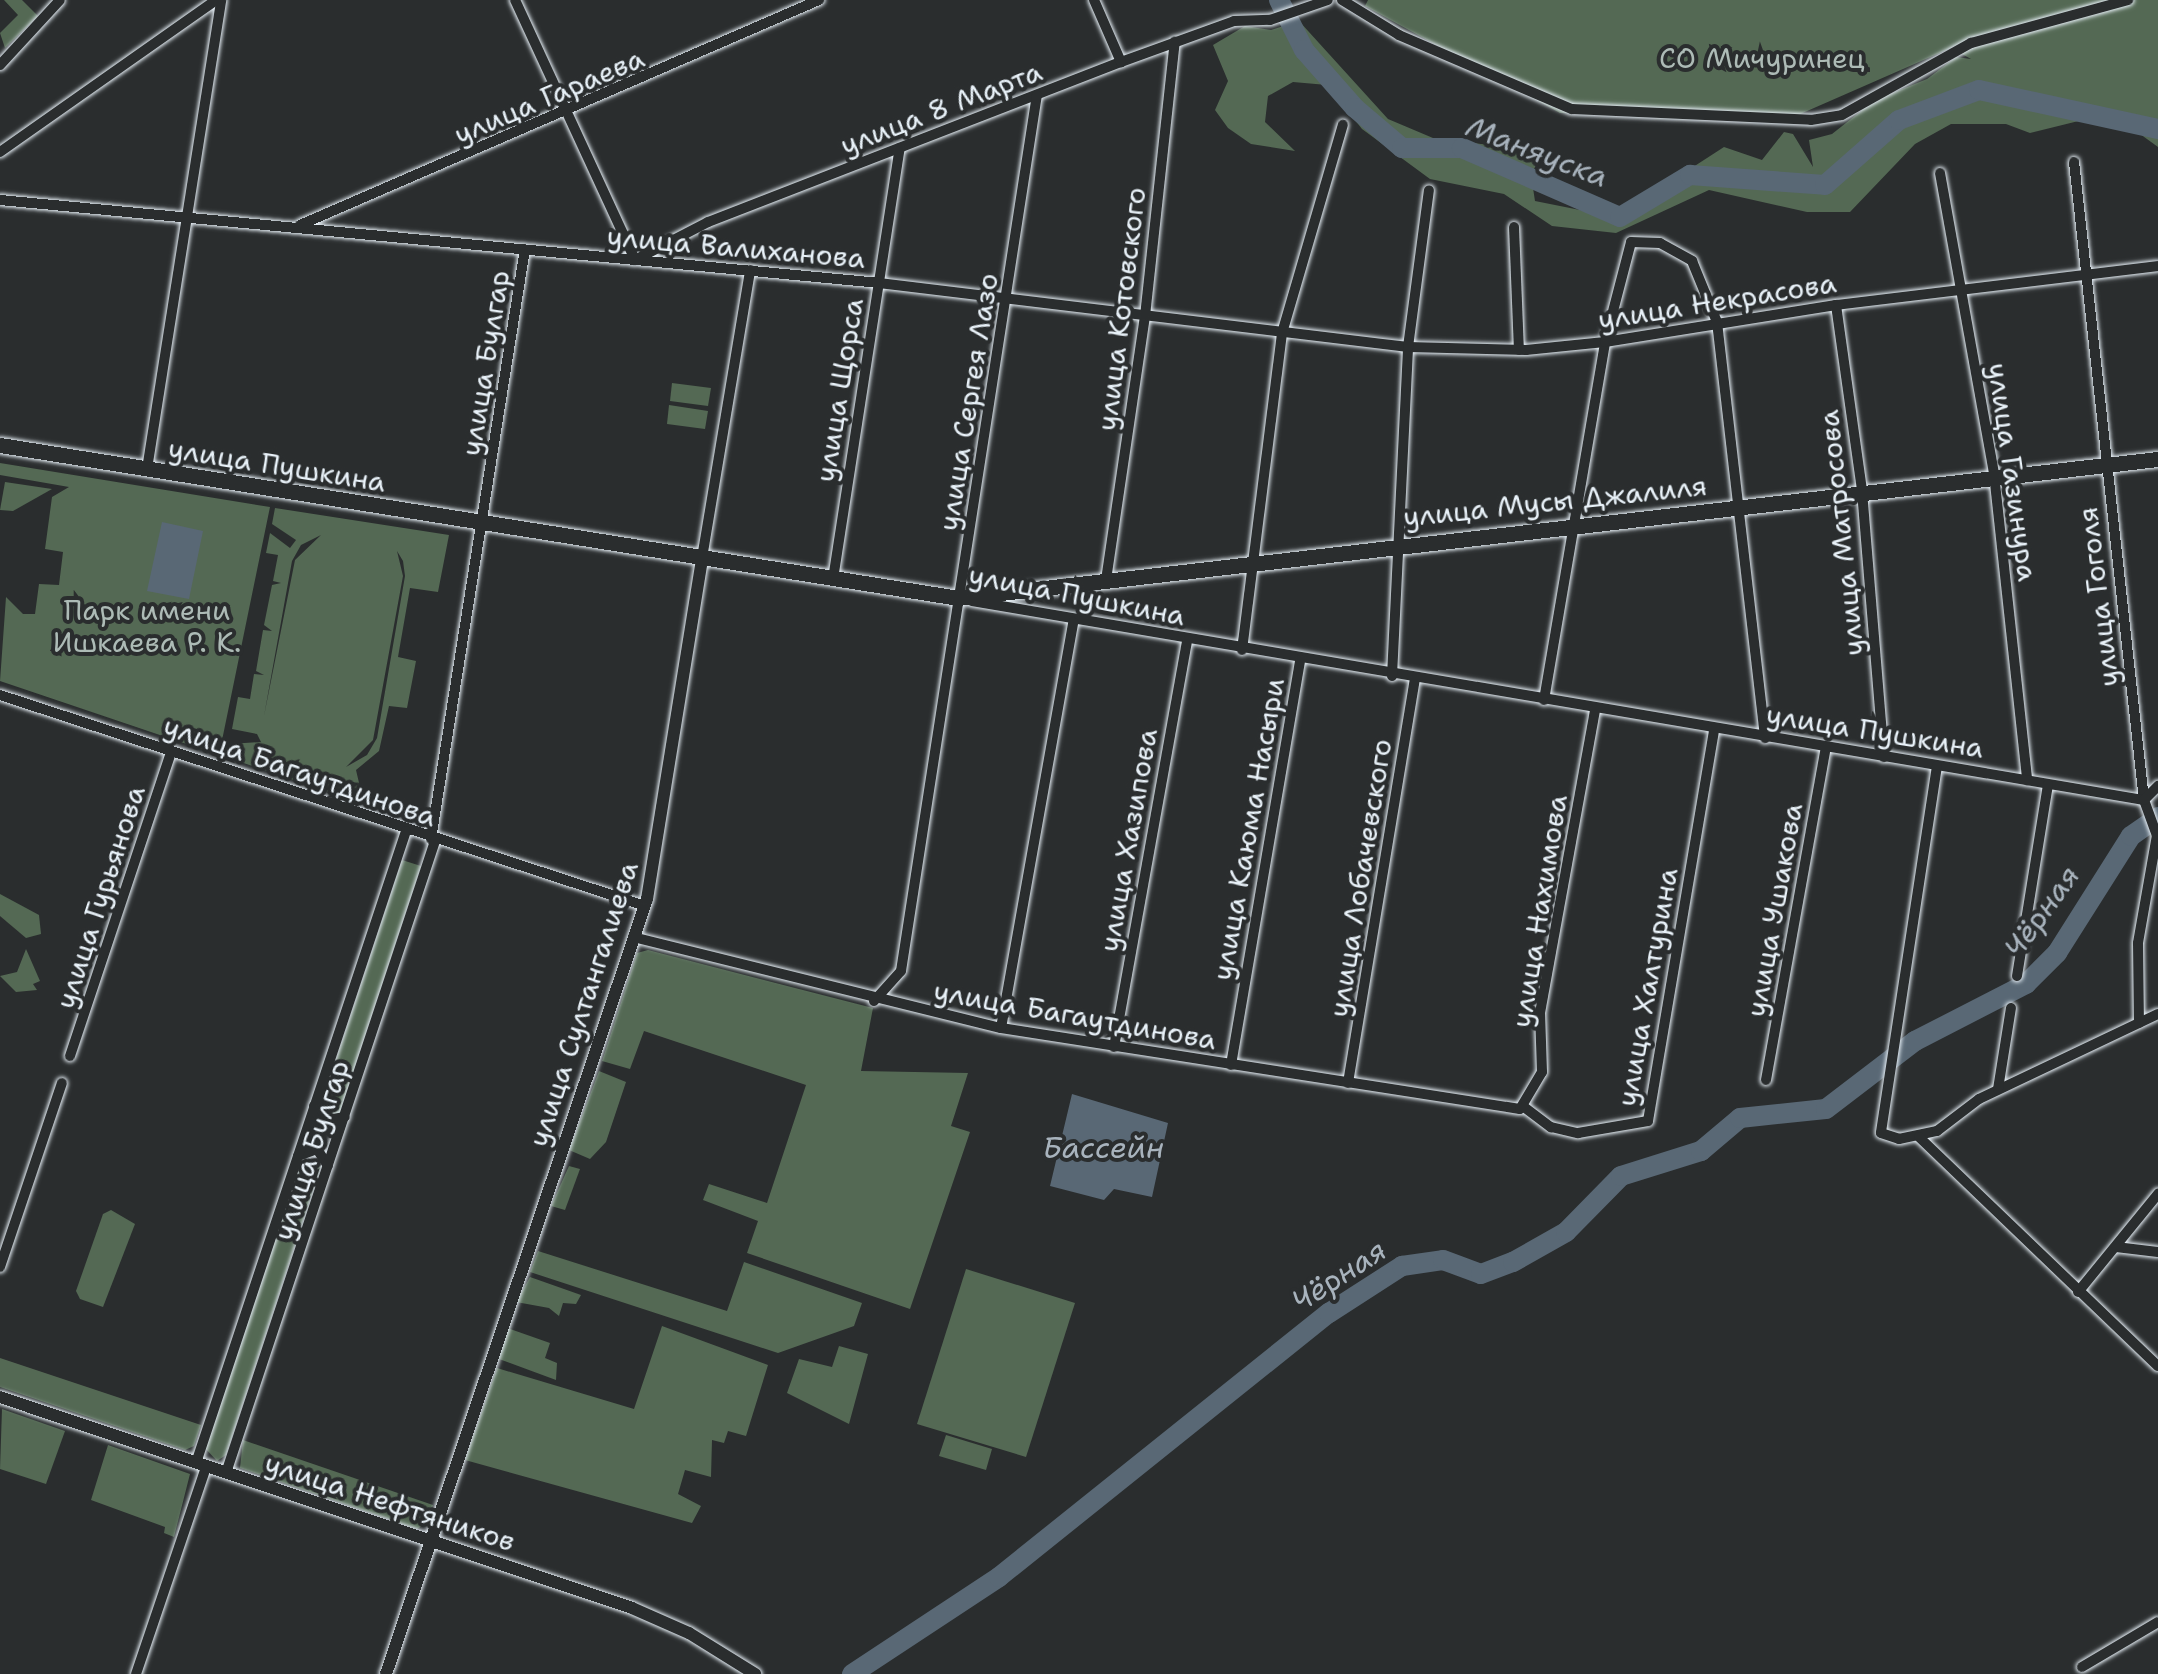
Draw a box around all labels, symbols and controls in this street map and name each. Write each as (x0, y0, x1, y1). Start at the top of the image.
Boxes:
street label: улица Гараева (449, 41, 649, 151)
park label: СО Мичуринец (1659, 41, 1865, 75)
street label: улица 8 Марта (835, 54, 1047, 162)
water label: Маняуска (1461, 109, 1613, 195)
street label: улица Котовского (1089, 185, 1153, 433)
street label: улица Валиханова (605, 219, 867, 275)
street label: улица Некрасова (1596, 266, 1838, 336)
street label: улица Булгар (454, 268, 516, 458)
street label: улица Сергея Лазо (931, 271, 1005, 533)
street label: улица Щорса (808, 296, 870, 484)
street label: улица Газинура (1981, 361, 2045, 583)
street label: улица Матросова (1811, 408, 1871, 658)
street label: улица Пушкина (166, 431, 388, 499)
street label: улица Мусы Джалиля (1402, 468, 1708, 534)
street label: улица Гоголя (2070, 505, 2126, 689)
street label: улица Пушкина (966, 558, 1188, 632)
park label: Парк имени Ишкаева Р. К. (53, 593, 241, 659)
street label: улица Каюма Насыри (1205, 675, 1291, 983)
street label: улица Пушкина (1764, 697, 1986, 765)
street label: улица Багаутдинова (159, 709, 441, 833)
street label: улица Хазипова (1092, 726, 1164, 954)
street label: улица Лобачевского (1321, 736, 1399, 1020)
street label: улица Гурьянова (48, 781, 152, 1013)
street label: улица Нахимова (1504, 792, 1574, 1030)
street label: улица Ушакова (1739, 801, 1809, 1019)
street label: улица Султангалиева (521, 857, 645, 1151)
water label: Чёрная (1997, 859, 2087, 965)
street label: улица Халтурина (1609, 865, 1685, 1109)
street label: улица Багаутдинова (931, 974, 1219, 1056)
street label: улица Булгар (266, 1056, 356, 1244)
water label: Бассейн (1042, 1130, 1164, 1166)
water label: Чёрная (1285, 1232, 1393, 1320)
street label: улица Нефтяников (261, 1446, 519, 1558)

